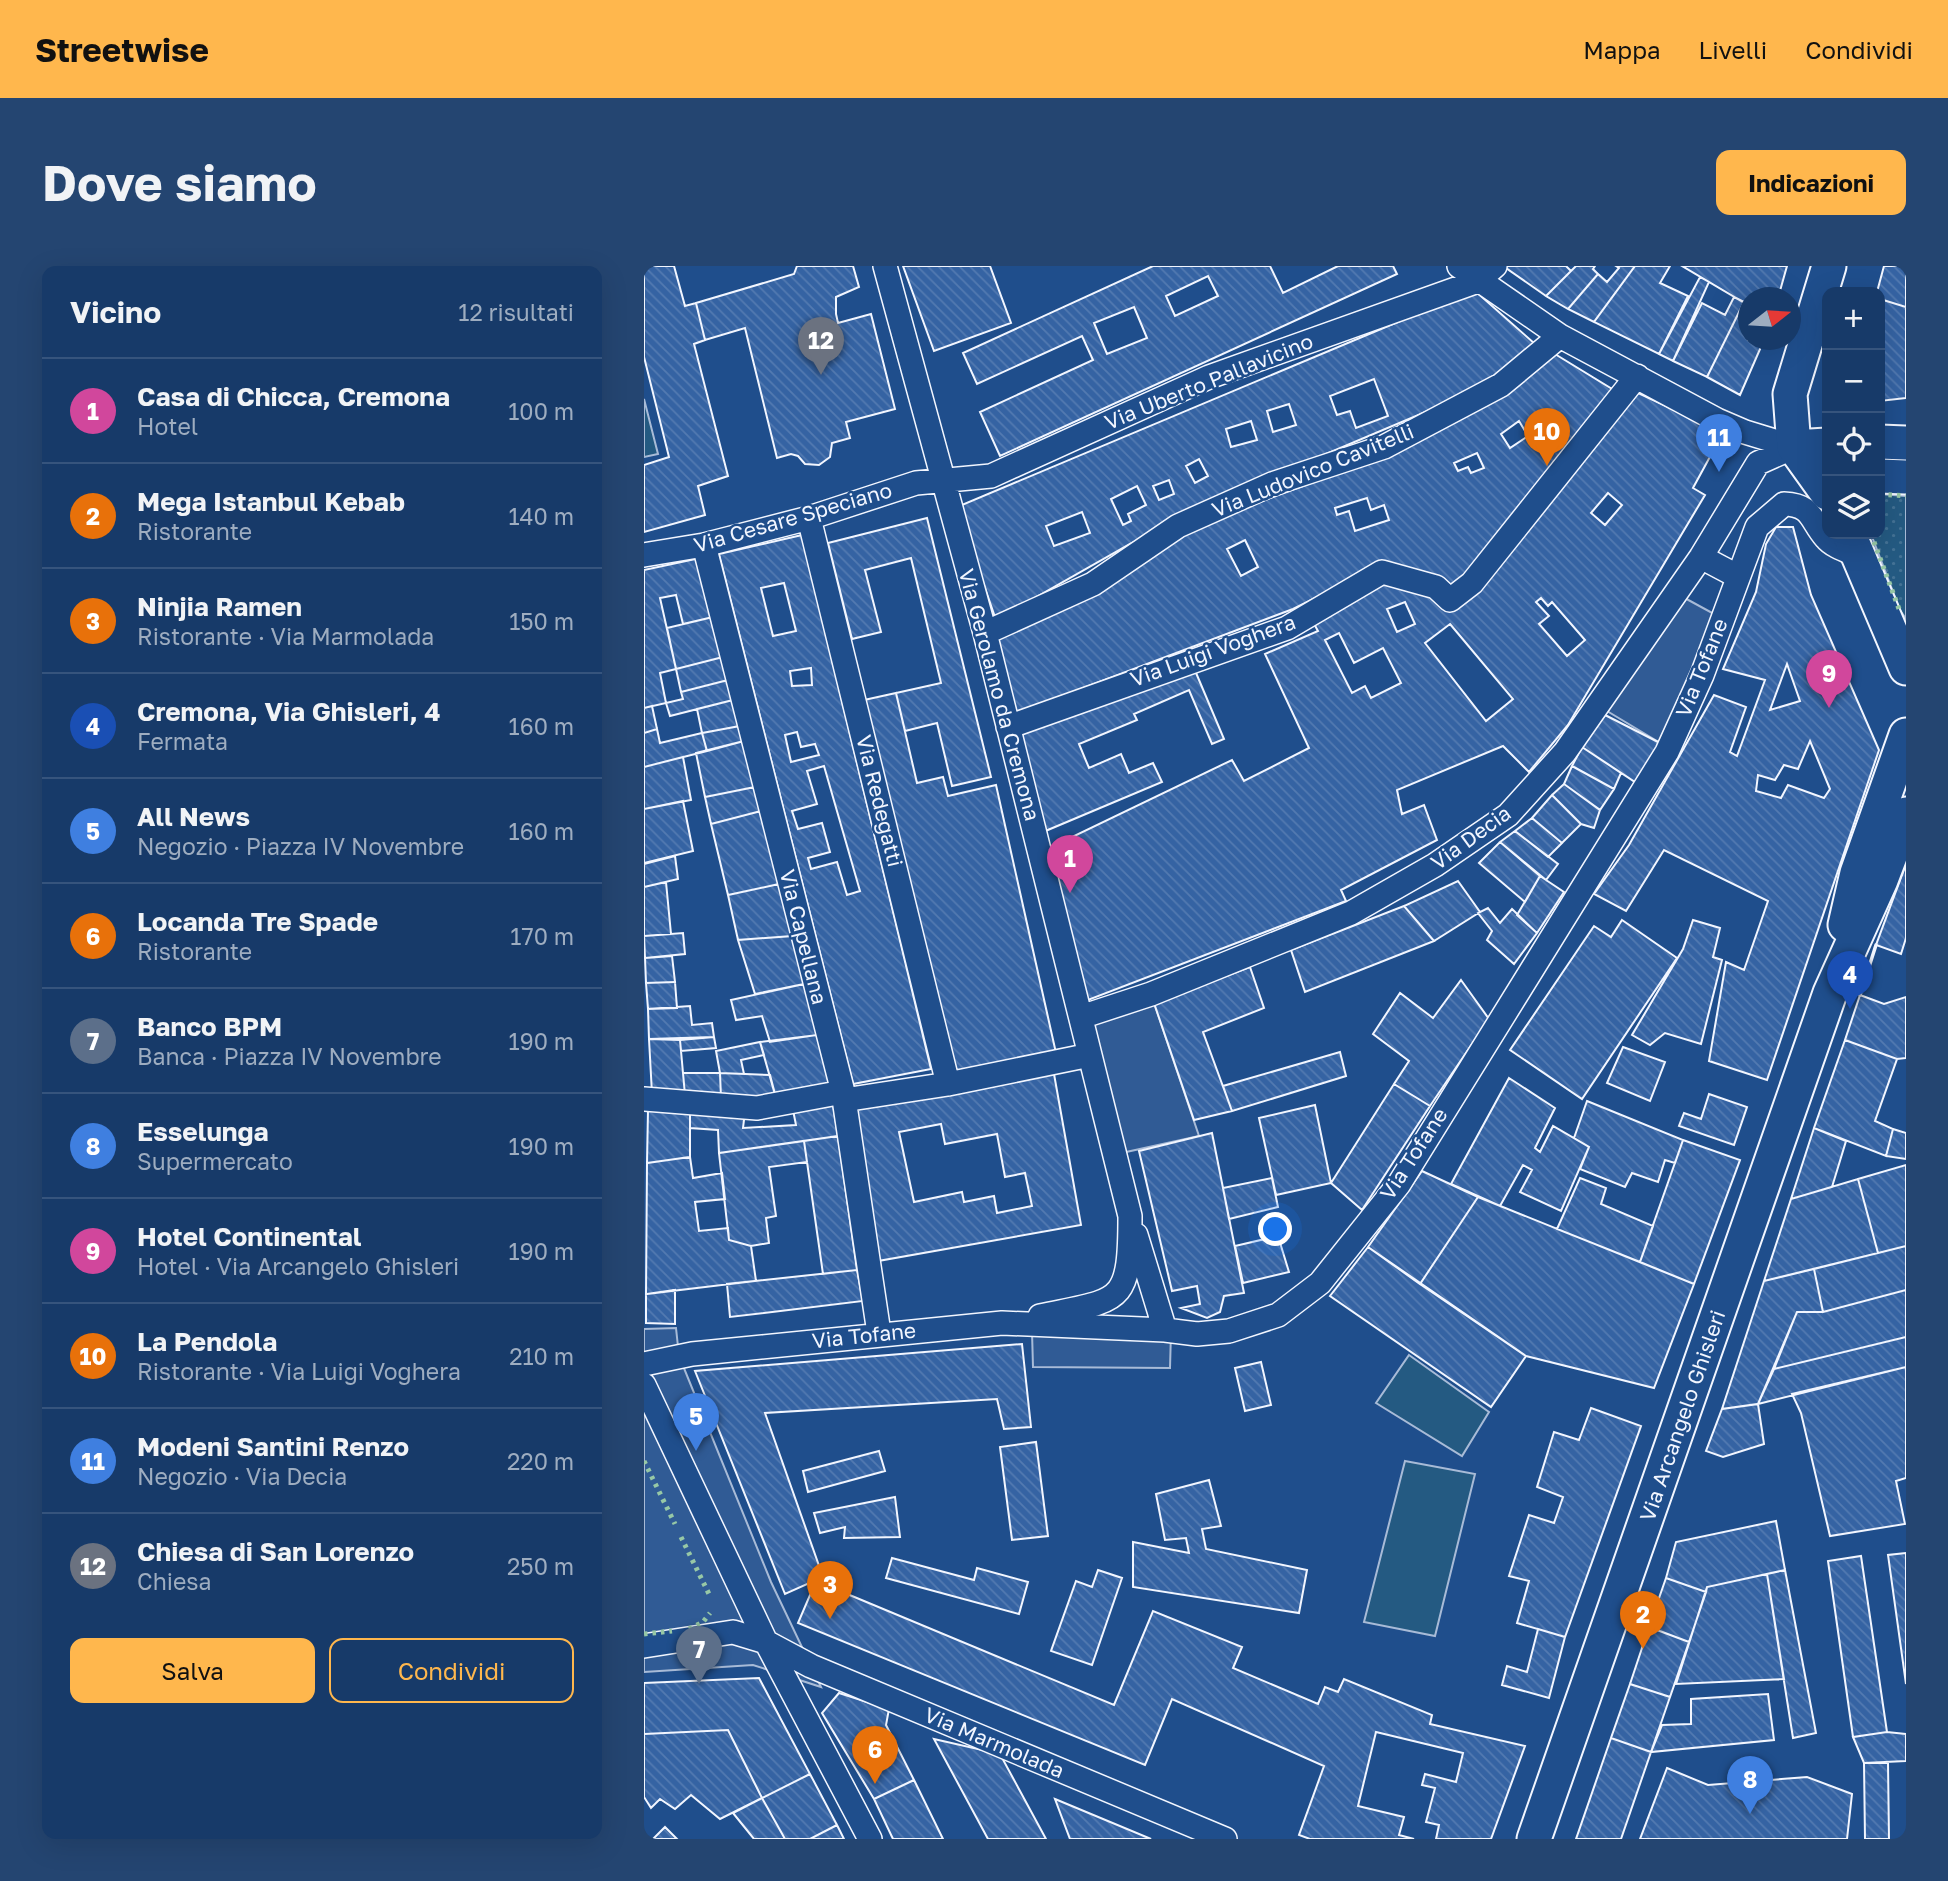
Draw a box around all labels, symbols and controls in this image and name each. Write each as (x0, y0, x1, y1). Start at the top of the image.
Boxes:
text: Streetwise (35, 30, 209, 69)
text: Mappa (1583, 35, 1660, 64)
text: Livelli (1698, 35, 1767, 64)
text: Condividi (1805, 35, 1913, 64)
button: Indicazioni (1716, 150, 1906, 215)
text: Dove siamo (42, 153, 317, 212)
north arrow (1738, 287, 1801, 350)
map controls (1822, 287, 1885, 539)
button: + (1822, 287, 1885, 350)
text: Vicino (70, 294, 161, 330)
text: 12 risultati (458, 298, 574, 326)
pin: 12 (798, 317, 844, 375)
street label: Via Uberto Pallavicino (1101, 327, 1317, 435)
button: − (1822, 350, 1885, 413)
text: Casa di Chicca, Cremona (137, 381, 450, 412)
text: 1 (87, 397, 99, 425)
text: 100 m (508, 397, 574, 425)
pin: 10 (1524, 408, 1570, 466)
text: Hotel (137, 412, 198, 440)
button: locate (1822, 413, 1885, 476)
pin: 11 (1696, 414, 1742, 472)
street label: Via Ludovico Cavitelli (1208, 418, 1417, 523)
street label: Via Cesare Speciano (691, 476, 895, 558)
button: layers (1822, 476, 1885, 539)
text: Mega Istanbul Kebab (137, 486, 405, 517)
text: 2 (86, 502, 100, 530)
text: 140 m (508, 502, 574, 530)
text: Ristorante (137, 517, 252, 545)
street label: Via Gerolamo da Cremona (954, 566, 1046, 824)
text: Ninjia Ramen (137, 591, 302, 622)
text: 3 (86, 607, 100, 635)
text: 150 m (509, 607, 574, 635)
street label: Via Luigi Voghera (1127, 608, 1299, 692)
street label: Via Tofane (1669, 614, 1733, 721)
text: Ristorante · Via Marmolada (137, 622, 434, 650)
pin: 9 (1806, 650, 1852, 708)
text: Cremona, Via Ghisleri, 4 (137, 696, 440, 727)
text: 4 (86, 712, 100, 740)
text: 160 m (509, 712, 574, 740)
text: Fermata (137, 727, 228, 755)
street label: Via Redegatti (851, 732, 909, 869)
street label: Via Decia (1425, 799, 1516, 875)
text: All News (137, 801, 250, 832)
text: 5 (86, 817, 100, 845)
text: 160 m (509, 817, 574, 845)
text: Negozio · Piazza IV Novembre (137, 832, 464, 860)
pin: 1 (1047, 835, 1093, 893)
street label: Via Capellana (775, 867, 833, 1007)
text: Locanda Tre Spade (137, 906, 378, 937)
text: 6 (86, 922, 100, 950)
text: 170 m (510, 922, 574, 950)
text: Ristorante (137, 937, 252, 965)
pin: 4 (1827, 951, 1873, 1009)
text: Banco BPM (137, 1011, 282, 1042)
text: 7 (87, 1027, 99, 1055)
text: 190 m (509, 1027, 574, 1055)
text: Banca · Piazza IV Novembre (137, 1042, 442, 1070)
street label: Via Tofane (1374, 1103, 1453, 1204)
text: Esselunga (137, 1116, 269, 1147)
text: 8 (86, 1132, 100, 1160)
text: 190 m (509, 1132, 574, 1160)
text: Supermercato (137, 1147, 293, 1175)
your location (1258, 1212, 1292, 1246)
text: Hotel Continental (137, 1221, 361, 1252)
text: 9 (86, 1237, 100, 1265)
text: 190 m (509, 1237, 574, 1265)
text: Hotel · Via Arcangelo Ghisleri (137, 1252, 459, 1280)
street label: Via Arcangelo Ghisleri (1634, 1307, 1730, 1525)
street label: Via Tofane (811, 1317, 917, 1353)
text: La Pendola (137, 1326, 277, 1357)
text: 10 (80, 1342, 106, 1370)
text: 210 m (509, 1342, 574, 1370)
text: Ristorante · Via Luigi Voghera (137, 1357, 461, 1385)
pin: 5 (673, 1393, 719, 1451)
text: Modeni Santini Renzo (137, 1431, 409, 1462)
text: 11 (81, 1447, 105, 1475)
text: 220 m (507, 1447, 574, 1475)
text: Negozio · Via Decia (137, 1462, 347, 1490)
text: Chiesa di San Lorenzo (137, 1536, 414, 1567)
text: 12 (80, 1552, 106, 1580)
text: 250 m (507, 1552, 574, 1580)
pin: 3 (807, 1561, 853, 1619)
text: Chiesa (137, 1567, 211, 1595)
pin: 2 (1620, 1591, 1666, 1649)
pin: 7 (676, 1626, 722, 1684)
button: Salva (70, 1638, 315, 1703)
button: Condividi (329, 1638, 574, 1703)
street label: Via Marmolada (921, 1701, 1068, 1783)
pin: 6 (852, 1726, 898, 1784)
pin: 8 (1727, 1756, 1773, 1814)

